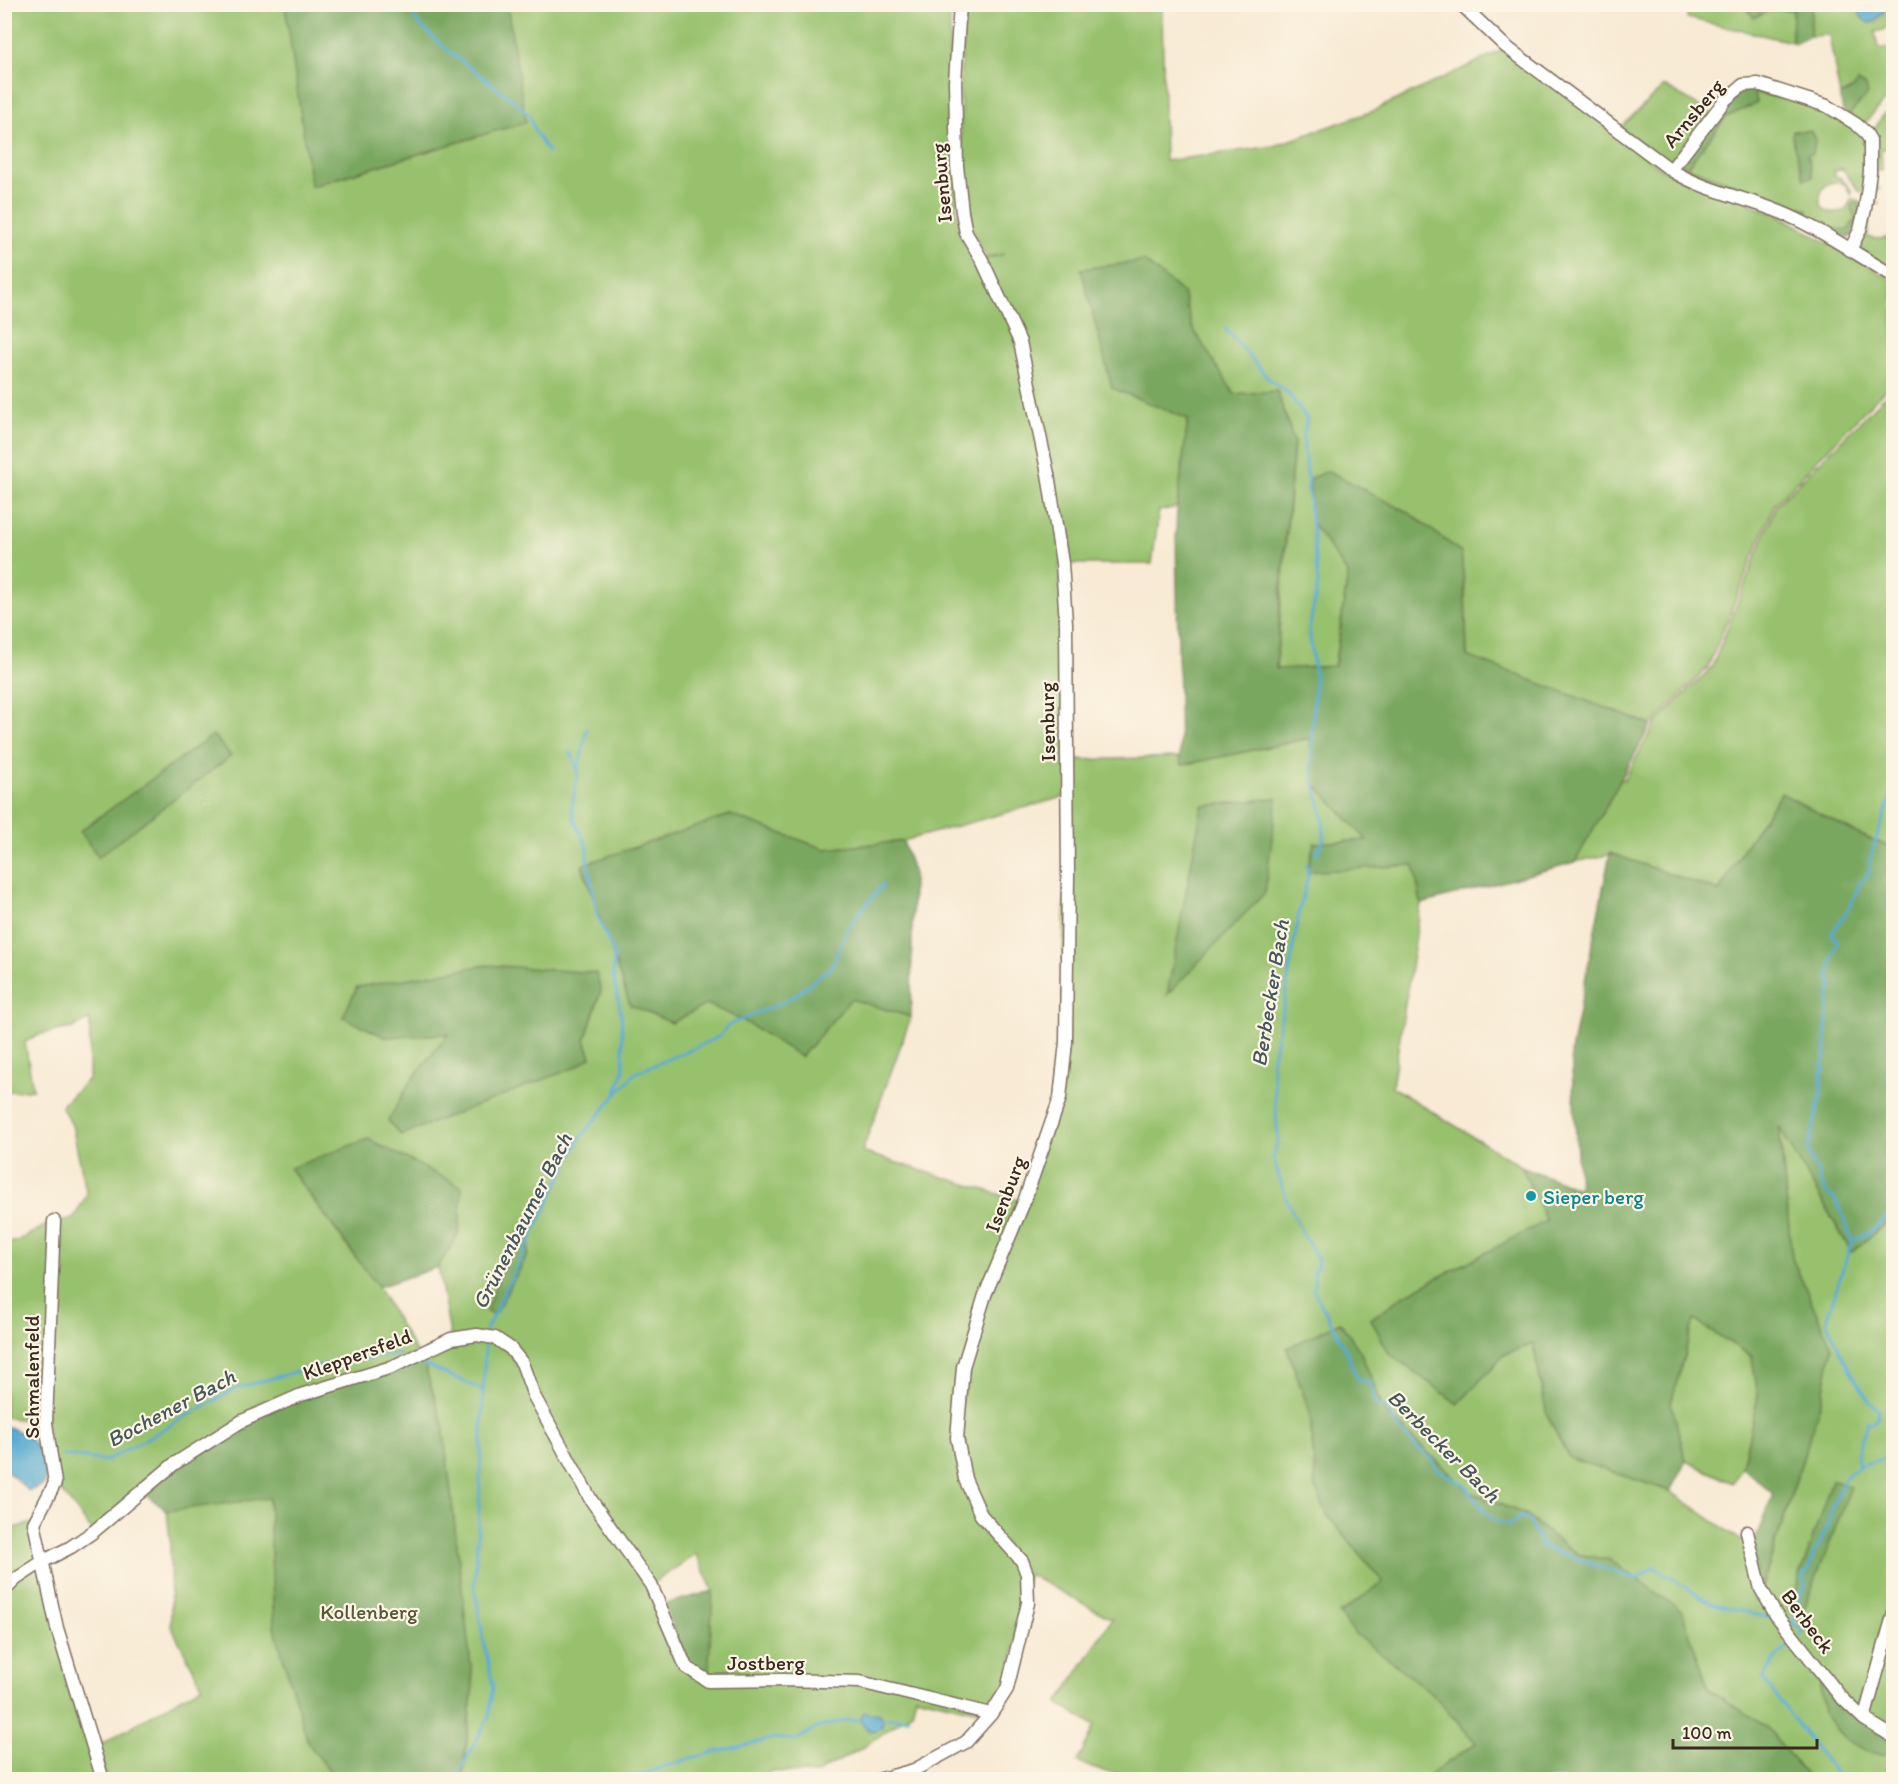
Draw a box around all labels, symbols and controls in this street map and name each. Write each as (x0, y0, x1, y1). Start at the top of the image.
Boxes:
street label: Arnsberg (1657, 73, 1729, 152)
street label: Isenburg (925, 142, 957, 224)
street label: Isenburg (1034, 682, 1060, 762)
water label: Berbecker Bach (1245, 917, 1295, 1069)
water label: Grünenbaumer Bach (466, 1128, 578, 1313)
street label: Isenburg (979, 1152, 1031, 1236)
place label: Sieper berg (1543, 1184, 1644, 1209)
marker: Sieper berg (1524, 1189, 1538, 1203)
street label: Schmalenfeld (19, 1315, 44, 1439)
street label: Kleppersfeld (299, 1323, 415, 1385)
water label: Bochener Bach (102, 1363, 240, 1453)
water label: Berbecker Bach (1382, 1384, 1506, 1508)
street label: Berbeck (1776, 1584, 1840, 1658)
park label: Kollenberg (320, 1599, 418, 1624)
street label: Jostberg (727, 1650, 805, 1675)
scale bar (1673, 1712, 1817, 1750)
text: 100 m (1682, 1722, 1732, 1744)

